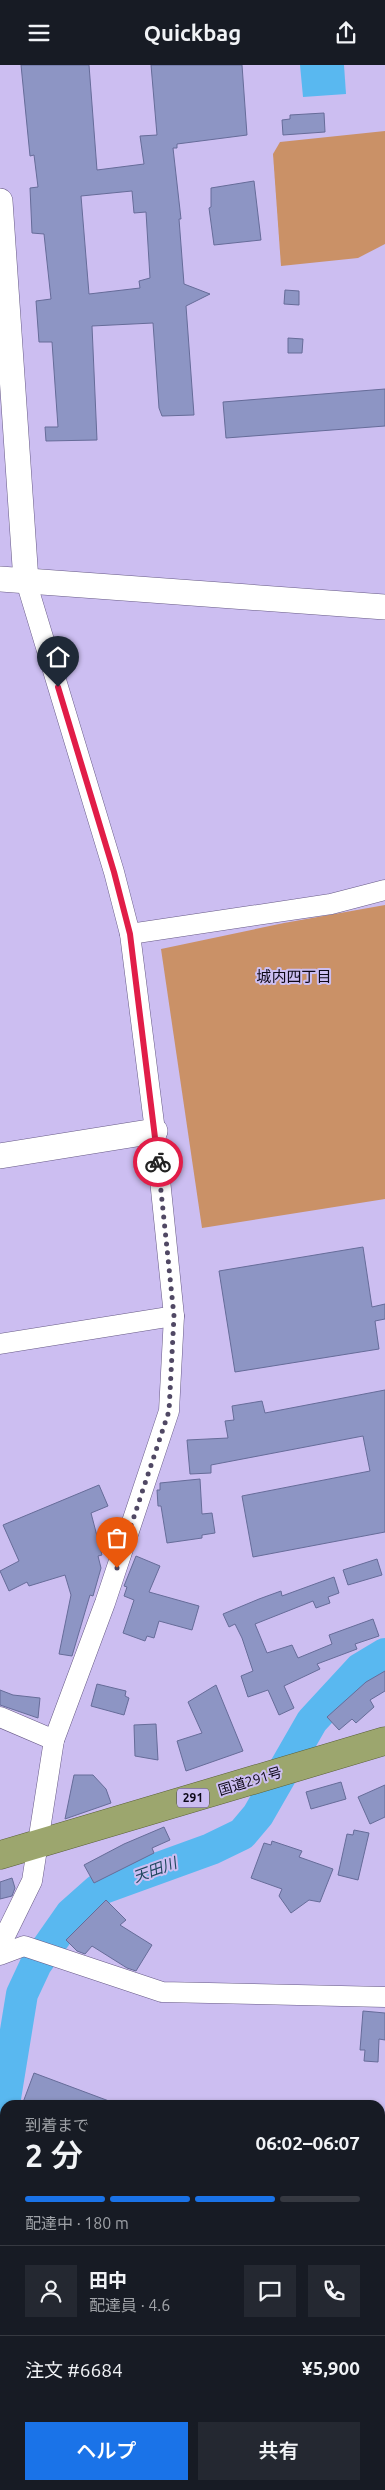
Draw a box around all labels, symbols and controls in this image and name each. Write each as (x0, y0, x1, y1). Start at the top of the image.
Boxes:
icon: menu (25, 19, 53, 47)
icon: share (332, 19, 360, 47)
text: Quickbag (144, 20, 241, 45)
pin (37, 636, 79, 687)
icon: home (44, 643, 72, 671)
district label: 城内四丁目 (256, 968, 332, 985)
courier (133, 1137, 183, 1187)
icon: bike (144, 1148, 172, 1176)
pin (96, 1517, 138, 1568)
icon: bag (103, 1524, 131, 1552)
street label: 国道291号 (216, 1764, 284, 1798)
road number: 291 (177, 1789, 209, 1807)
water label: 天田川 (131, 1853, 181, 1885)
text: 到着まで (25, 2116, 89, 2134)
text: 06:02–06:07 (255, 2132, 360, 2154)
text: 2 分 (25, 2137, 83, 2173)
text: 配達中 · 180 m (25, 2214, 129, 2232)
button: person (25, 2265, 77, 2317)
button: chat (244, 2265, 296, 2317)
button: phone (308, 2265, 360, 2317)
text: 田中 (89, 2269, 127, 2291)
text: 配達員 · 4.6 (89, 2296, 170, 2314)
text: ¥5,900 (302, 2357, 360, 2379)
text: 注文 #6684 (25, 2359, 123, 2381)
button: ヘルプ (25, 2422, 188, 2480)
button: 共有 (198, 2422, 360, 2480)

